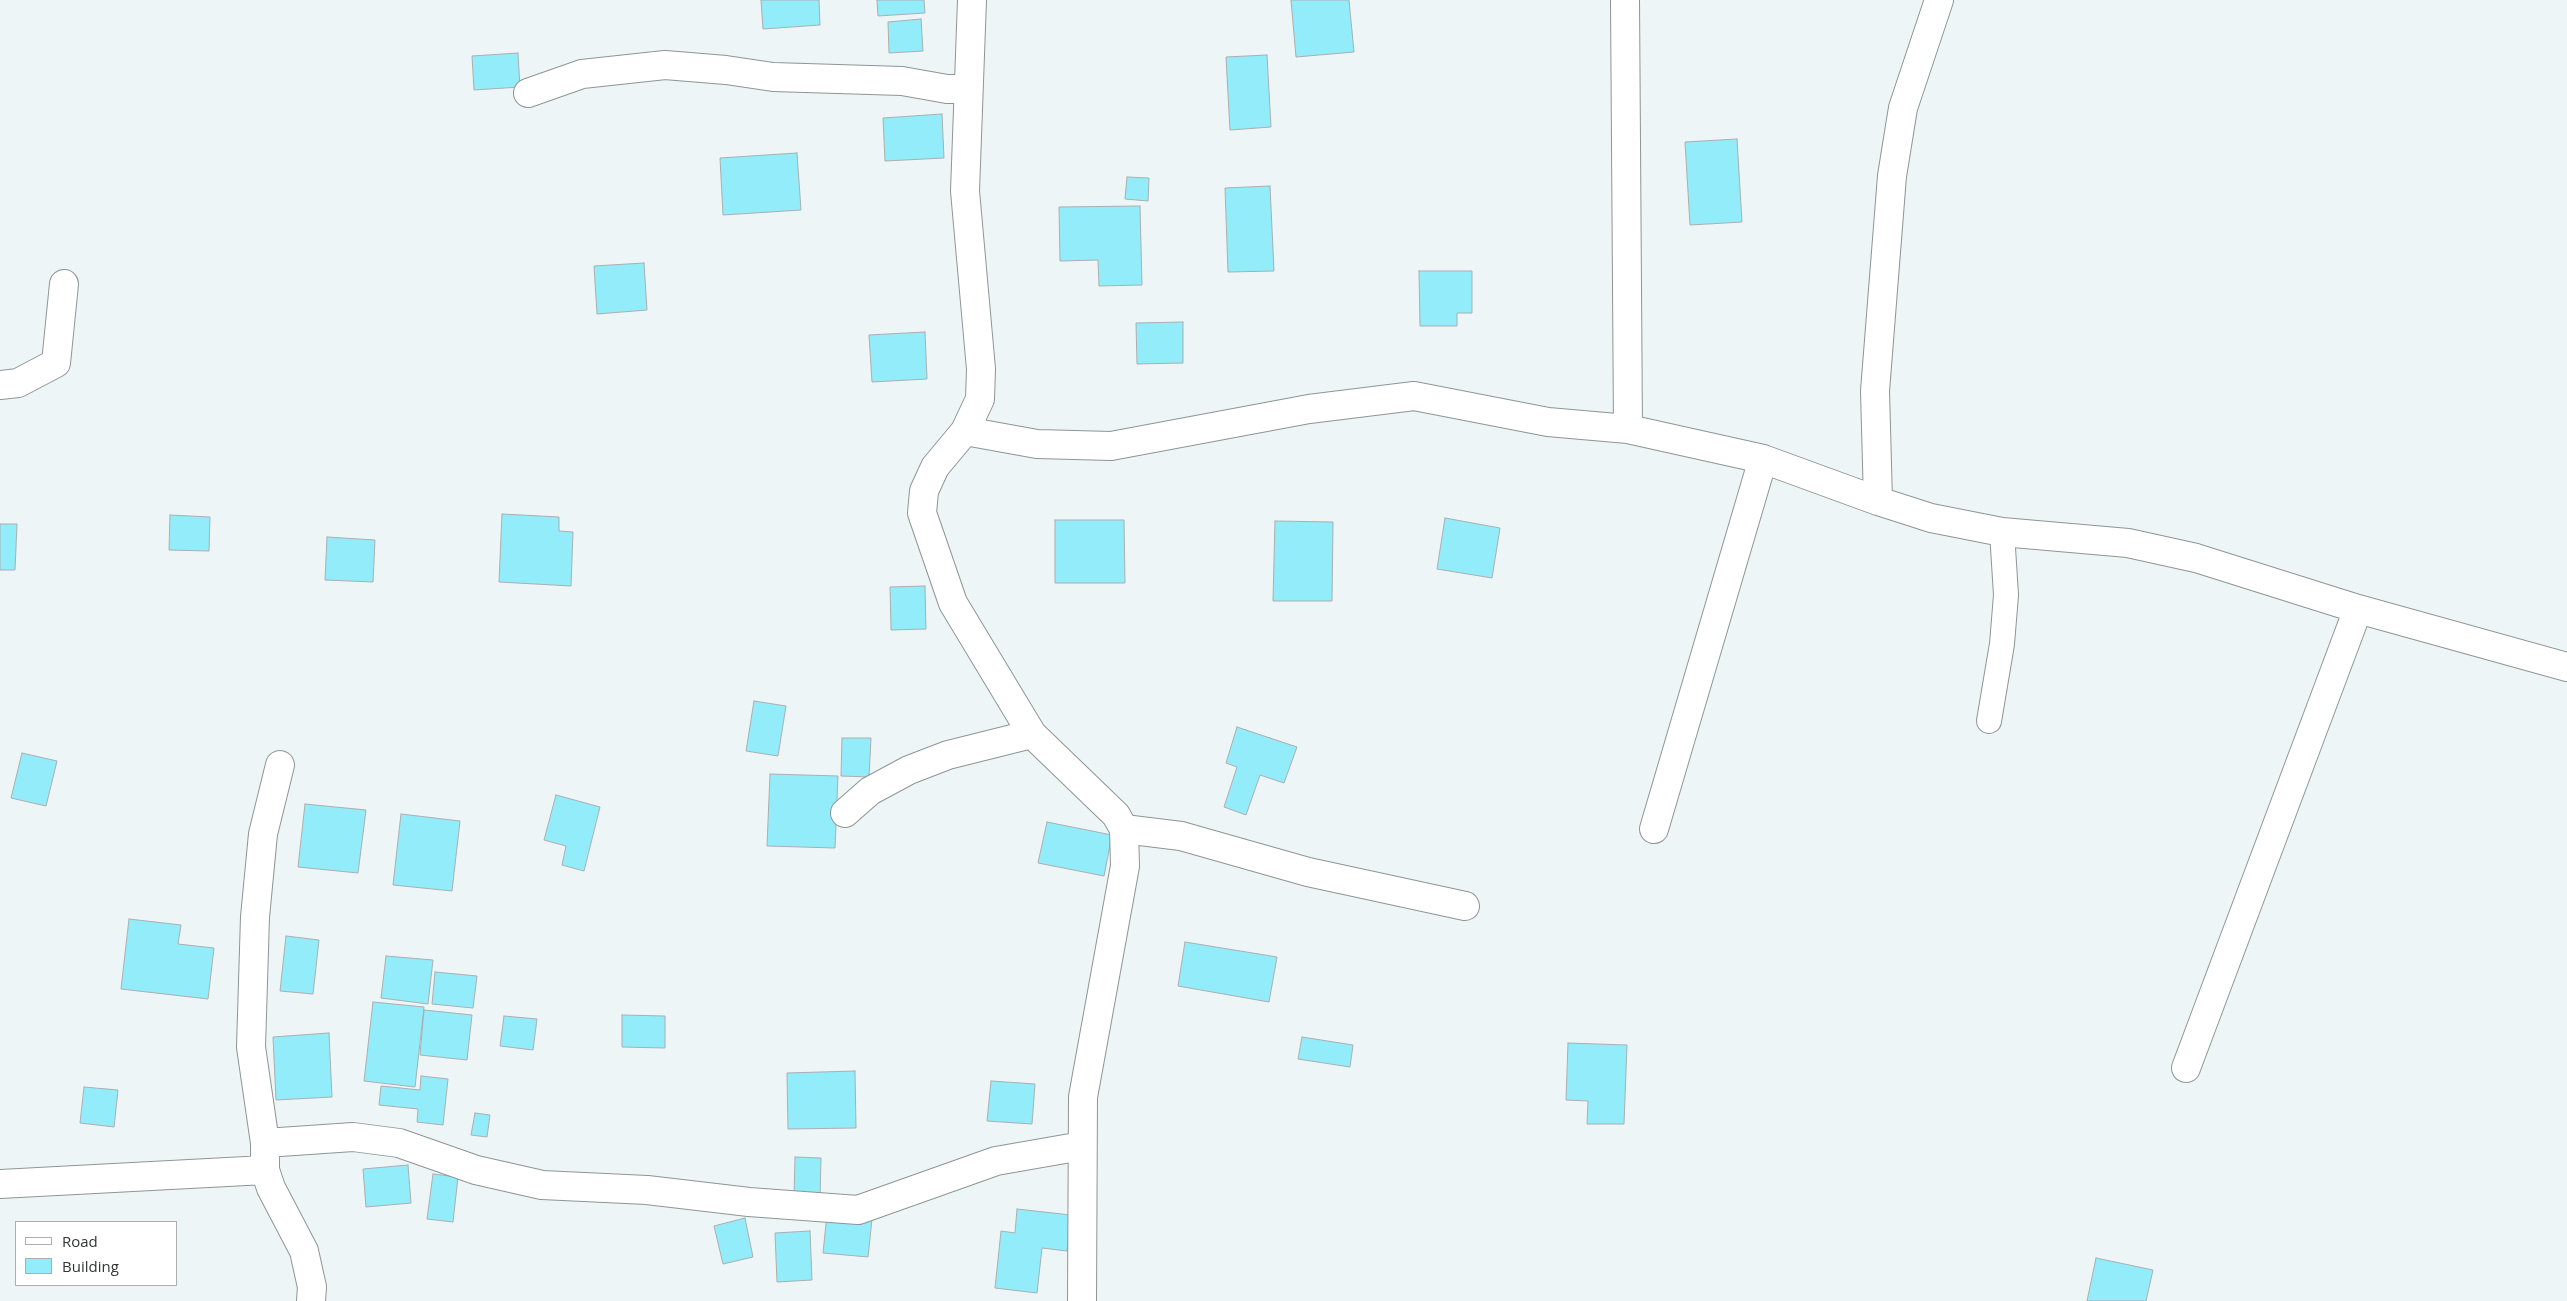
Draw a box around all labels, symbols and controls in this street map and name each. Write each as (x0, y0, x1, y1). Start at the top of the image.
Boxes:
legend (15, 1221, 178, 1286)
text: Road (62, 1231, 98, 1251)
text: Building (62, 1256, 119, 1276)

